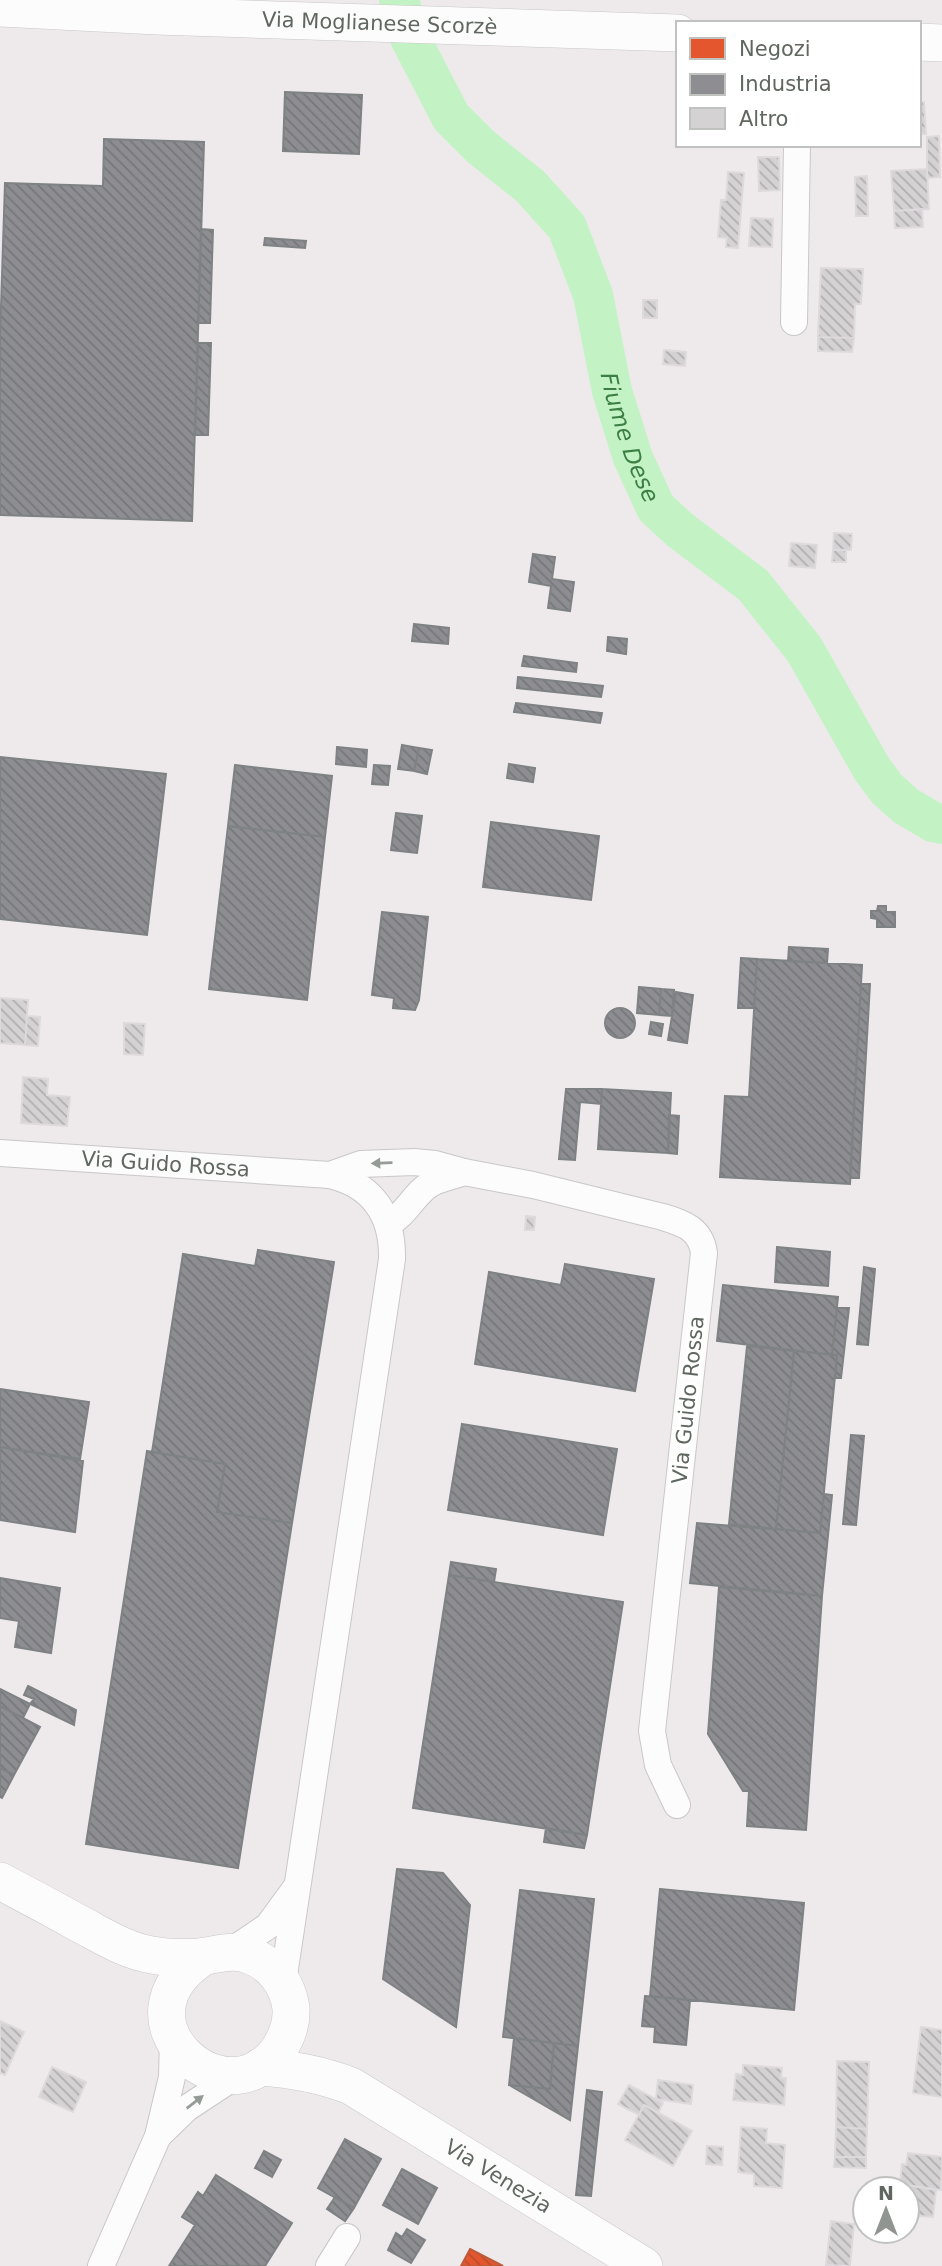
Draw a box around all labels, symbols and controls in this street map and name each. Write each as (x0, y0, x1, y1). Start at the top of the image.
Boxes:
street label: Via Moglianese Scorzè (262, 7, 498, 39)
legend (676, 21, 921, 147)
text: Negozi (739, 37, 811, 61)
text: Industria (739, 72, 832, 96)
text: Altro (739, 107, 788, 131)
water label: Fiume Dese (596, 370, 665, 506)
street label: Via Guido Rossa (81, 1146, 251, 1182)
one-way arrow (370, 1157, 392, 1169)
street label: Via Guido Rossa (667, 1315, 709, 1485)
one-way arrow (186, 2096, 204, 2110)
street label: Via Venezia (440, 2134, 556, 2218)
north arrow (851, 2175, 921, 2245)
text: N (878, 2182, 894, 2204)

